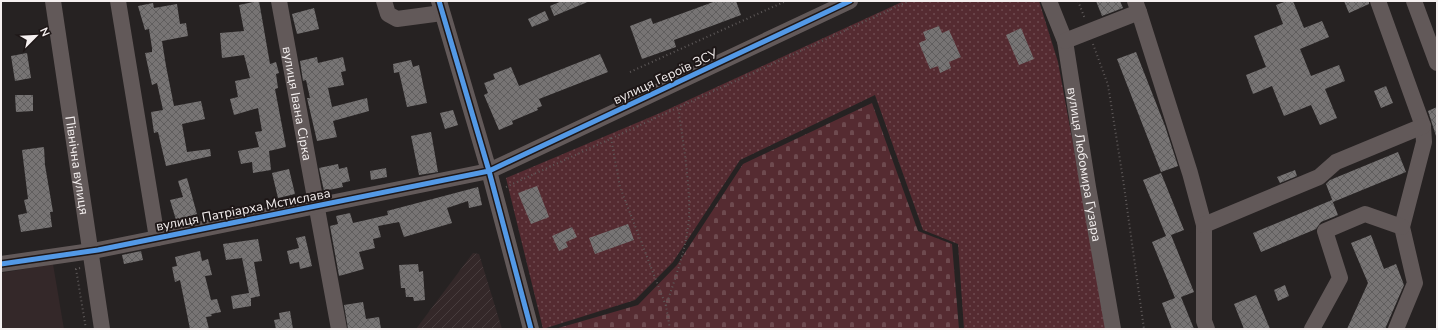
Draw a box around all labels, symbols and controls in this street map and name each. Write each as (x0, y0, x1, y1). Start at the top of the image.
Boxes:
north arrow (16, 16, 56, 56)
text: N (36, 25, 53, 39)
street label: вулиця Івана Сірка (277, 45, 316, 162)
street label: вулиця Героїв ЗСУ (610, 45, 721, 109)
street label: вулиця Любомира Гузара (1062, 86, 1105, 243)
street label: Північна вулиця (60, 115, 93, 216)
street label: вулиця Патріарха Мстислава (154, 184, 332, 236)

